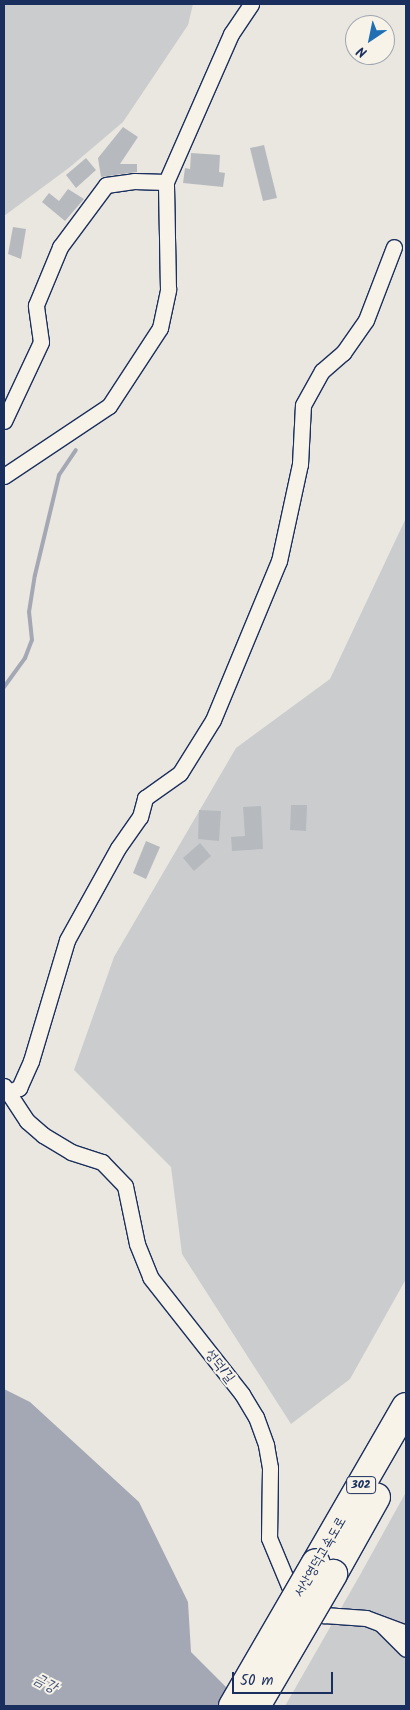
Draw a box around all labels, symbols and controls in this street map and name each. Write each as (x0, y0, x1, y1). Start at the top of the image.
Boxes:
north arrow (345, 15, 395, 65)
text: N (352, 40, 372, 63)
street label: 성덕1길 (202, 1346, 238, 1386)
road number: 302 (346, 1476, 376, 1494)
street label: 서산영덕고속도로 (290, 1514, 350, 1600)
scale bar (235, 1662, 336, 1694)
text: 50 m (240, 1669, 274, 1693)
water label: 금강 (30, 1670, 60, 1698)

